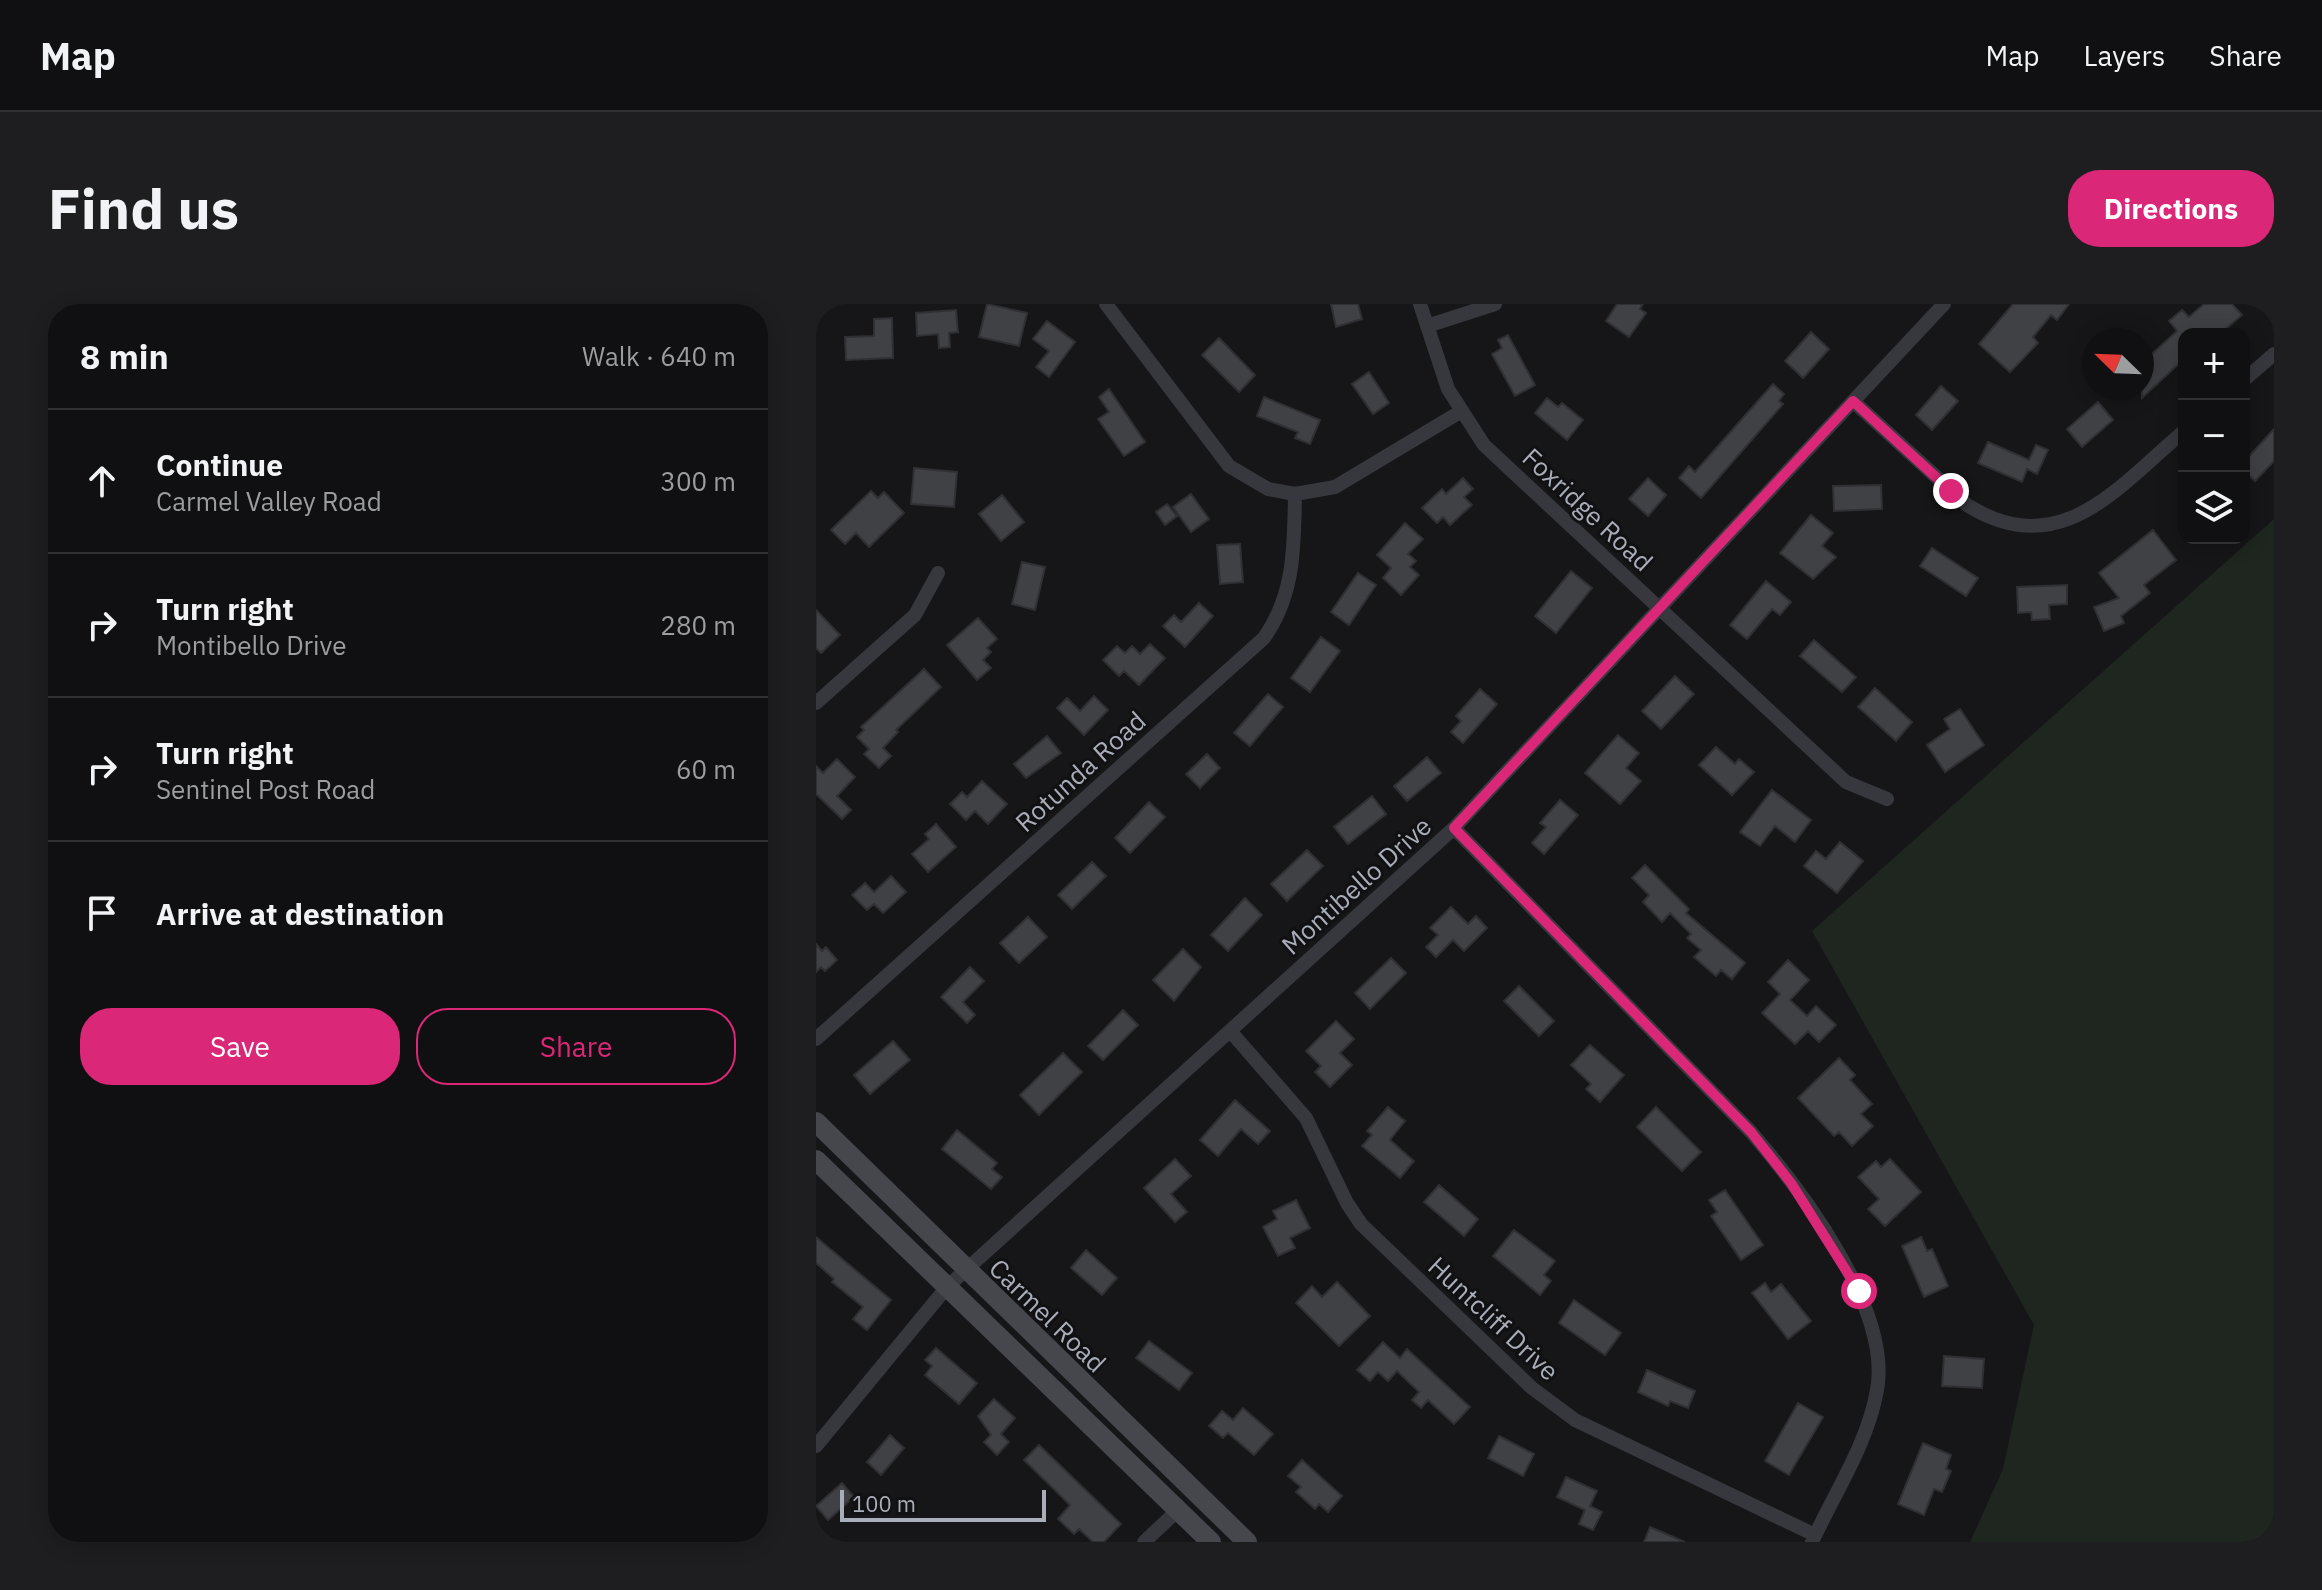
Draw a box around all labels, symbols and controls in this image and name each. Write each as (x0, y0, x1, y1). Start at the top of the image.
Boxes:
text: Map (40, 31, 116, 80)
text: Map (1985, 37, 2039, 74)
text: Layers (2083, 37, 2165, 74)
text: Share (2209, 37, 2282, 74)
button: Directions (2068, 170, 2274, 247)
text: Find us (48, 172, 239, 244)
north arrow (2082, 328, 2154, 400)
map controls (2178, 328, 2250, 544)
button: + (2178, 328, 2250, 400)
text: 8 min (80, 334, 169, 378)
text: Walk · 640 m (582, 339, 736, 373)
button: − (2178, 400, 2250, 472)
street label: Foxridge Road (1516, 440, 1660, 578)
text: Continue (156, 445, 283, 484)
icon: ahead (80, 459, 124, 503)
text: 300 m (660, 464, 736, 498)
button: layers (2178, 472, 2250, 544)
route end (1933, 473, 1969, 509)
text: Carmel Valley Road (156, 484, 382, 518)
text: Turn right (156, 589, 294, 628)
icon: right (80, 603, 124, 647)
text: 280 m (660, 608, 736, 642)
text: Montibello Drive (156, 628, 346, 662)
street label: Rotunda Road (1008, 703, 1152, 839)
text: Turn right (156, 733, 294, 772)
icon: right (80, 747, 124, 791)
text: 60 m (676, 752, 736, 786)
text: Sentinel Post Road (156, 772, 375, 806)
street label: Montibello Drive (1274, 809, 1438, 961)
icon: arrive (80, 891, 124, 935)
text: Arrive at destination (156, 894, 444, 933)
button: Save (80, 1008, 400, 1085)
button: Share (416, 1008, 736, 1085)
street label: Huntcliff Drive (1421, 1249, 1567, 1387)
street label: Carmel Road (982, 1251, 1114, 1379)
route start (1841, 1273, 1877, 1309)
scale bar (840, 1486, 1046, 1522)
text: 100 m (852, 1489, 916, 1518)

